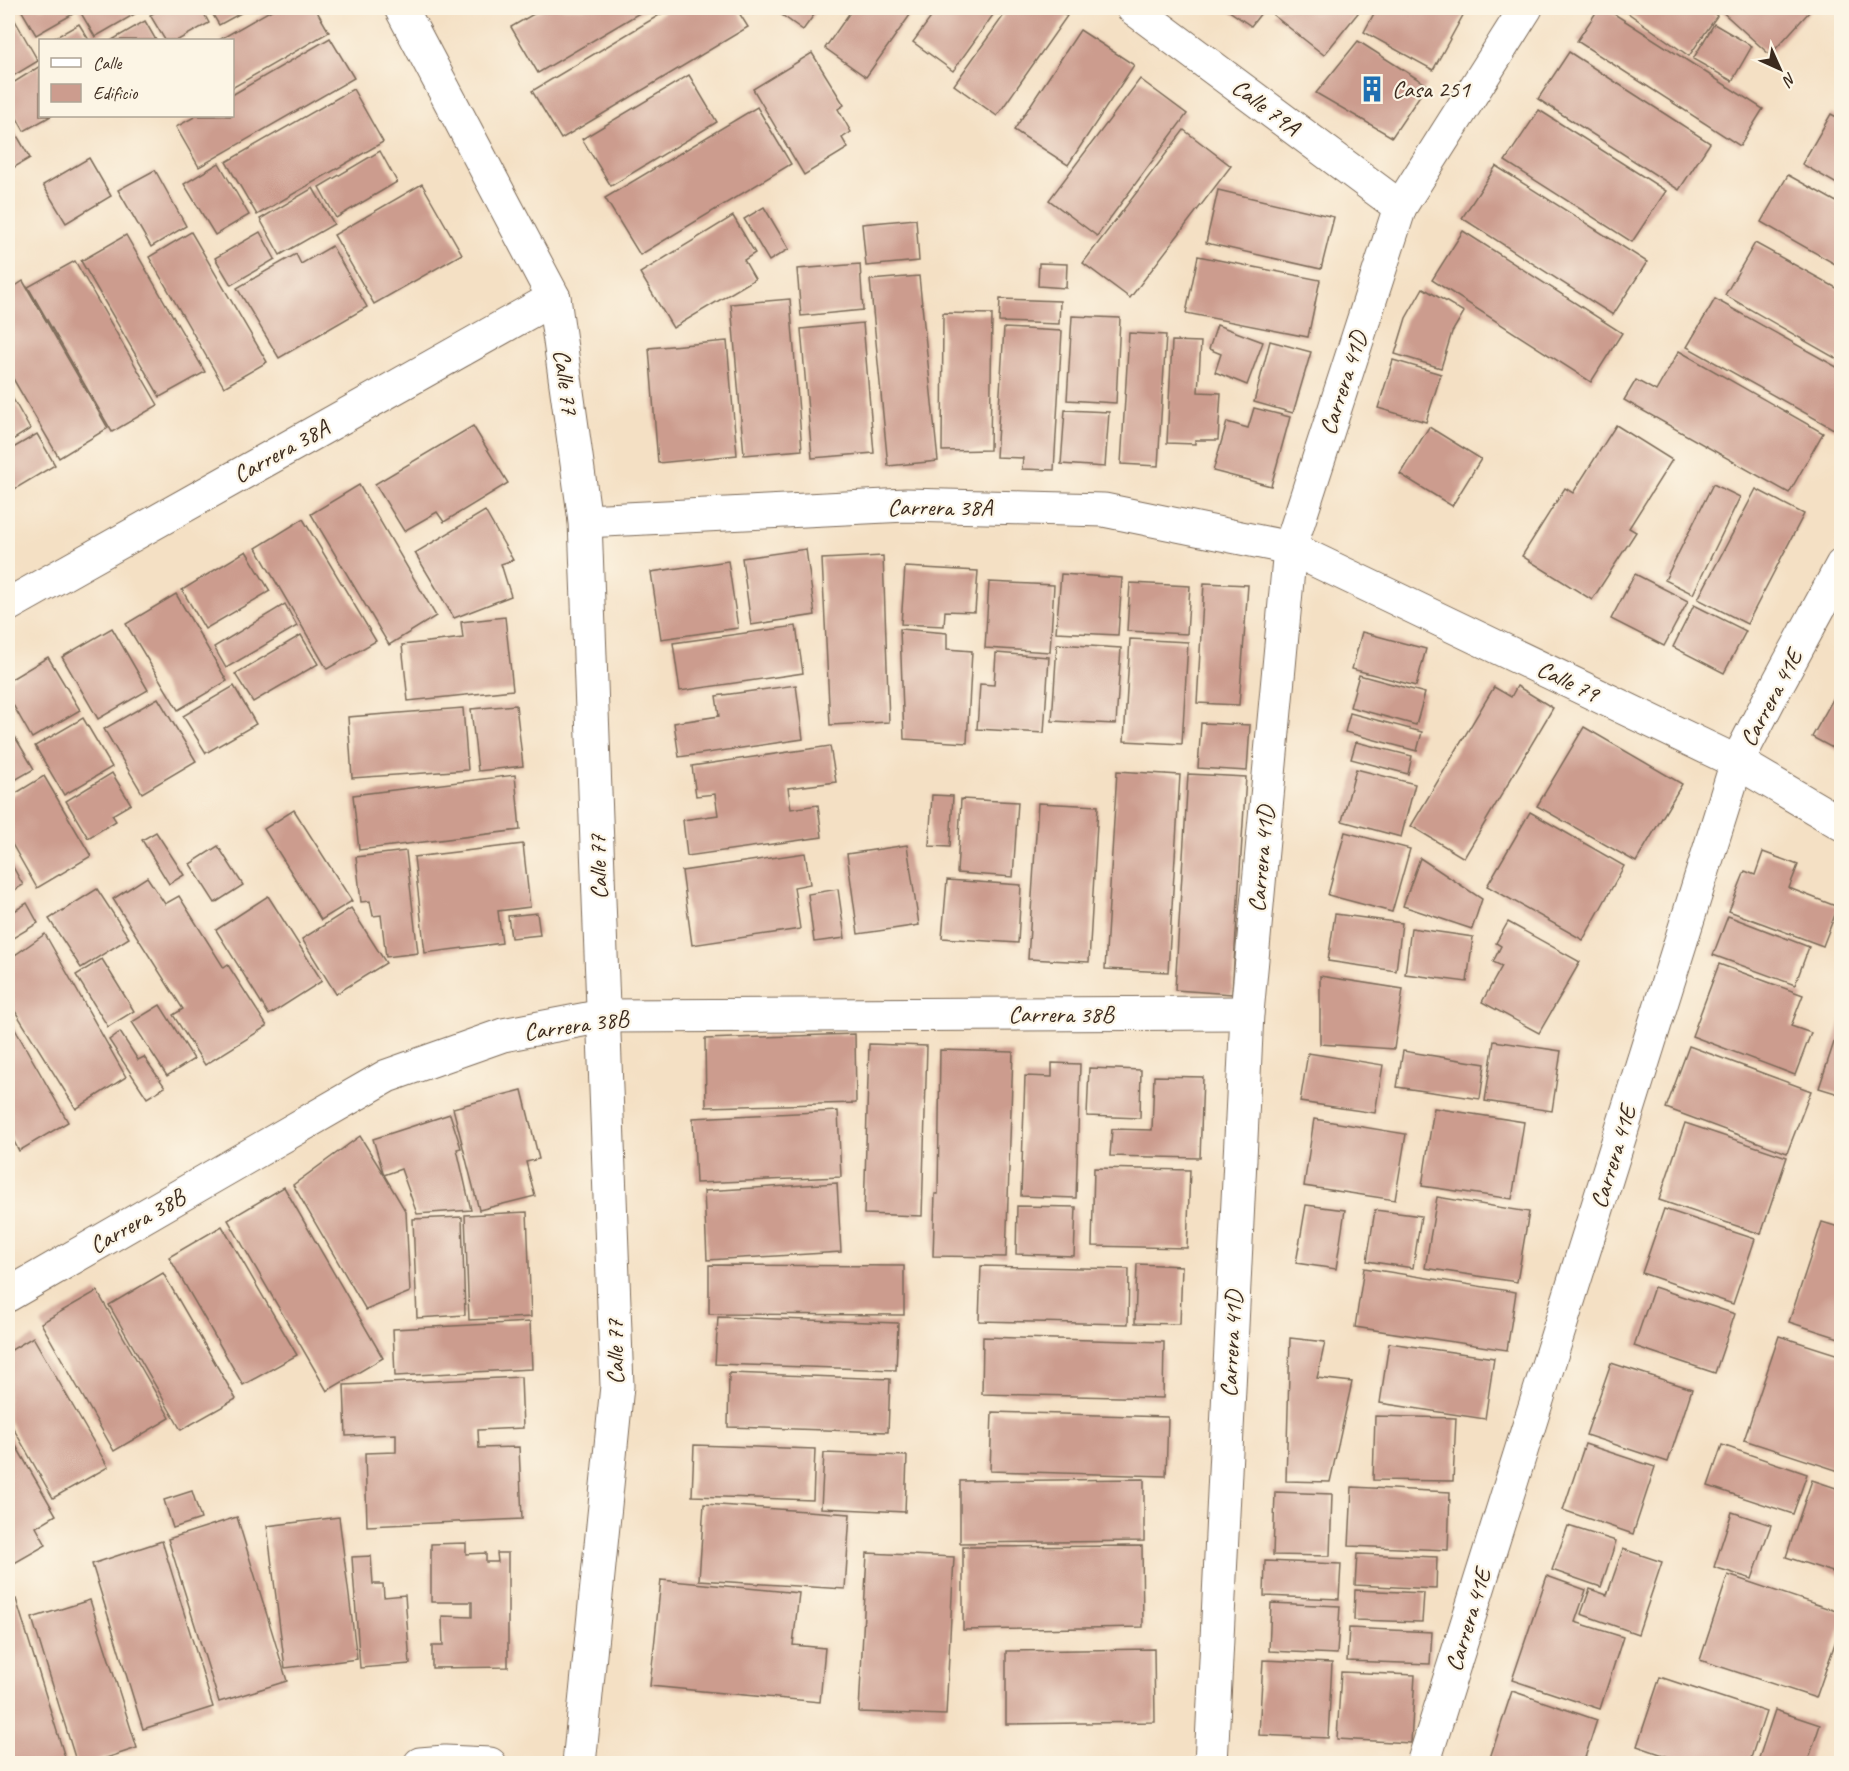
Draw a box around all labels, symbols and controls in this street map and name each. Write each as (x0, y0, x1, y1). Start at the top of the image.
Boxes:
legend (39, 39, 234, 117)
north arrow (1750, 39, 1810, 99)
text: Calle (93, 52, 122, 74)
text: N (1777, 68, 1800, 92)
street label: Calle 79A (1226, 72, 1307, 143)
building icon: Casa 251 (1357, 74, 1387, 104)
place label: Casa 251 (1392, 74, 1471, 104)
text: Edificio (93, 82, 139, 104)
street label: Carrera 41D (1312, 326, 1374, 438)
street label: Calle 77 (547, 348, 586, 418)
street label: Carrera 38A (228, 412, 335, 490)
street label: Carrera 38A (888, 492, 993, 522)
street label: Carrera 41E (1733, 641, 1811, 752)
street label: Calle 79 (1532, 653, 1606, 710)
street label: Carrera 41D (1241, 802, 1281, 913)
street label: Calle 77 (582, 833, 614, 900)
street label: Carrera 38B (1008, 999, 1115, 1029)
street label: Carrera 38B (522, 1003, 632, 1047)
street label: Carrera 41E (1583, 1099, 1644, 1212)
street label: Carrera 38B (84, 1181, 191, 1260)
street label: Carrera 41D (1213, 1288, 1249, 1398)
street label: Calle 77 (599, 1318, 631, 1385)
street label: Carrera 41E (1438, 1562, 1499, 1675)

